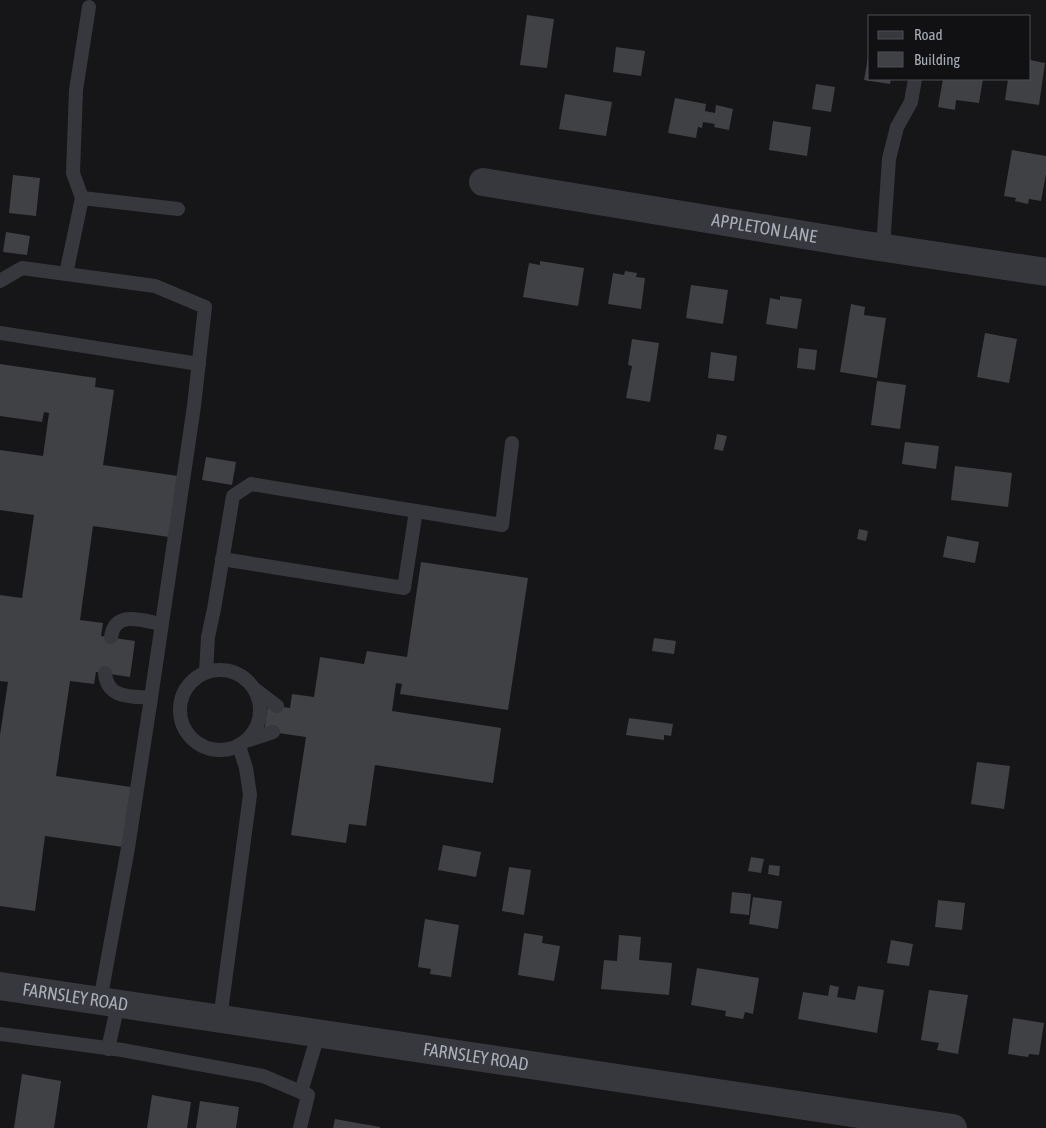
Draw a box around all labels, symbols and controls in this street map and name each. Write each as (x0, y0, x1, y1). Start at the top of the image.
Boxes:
legend (868, 15, 1031, 80)
text: Road (914, 26, 943, 43)
text: Building (914, 51, 960, 68)
street label: APPLETON LANE (710, 209, 819, 247)
street label: FARNSLEY ROAD (21, 978, 129, 1015)
street label: FARNSLEY ROAD (422, 1038, 530, 1075)

